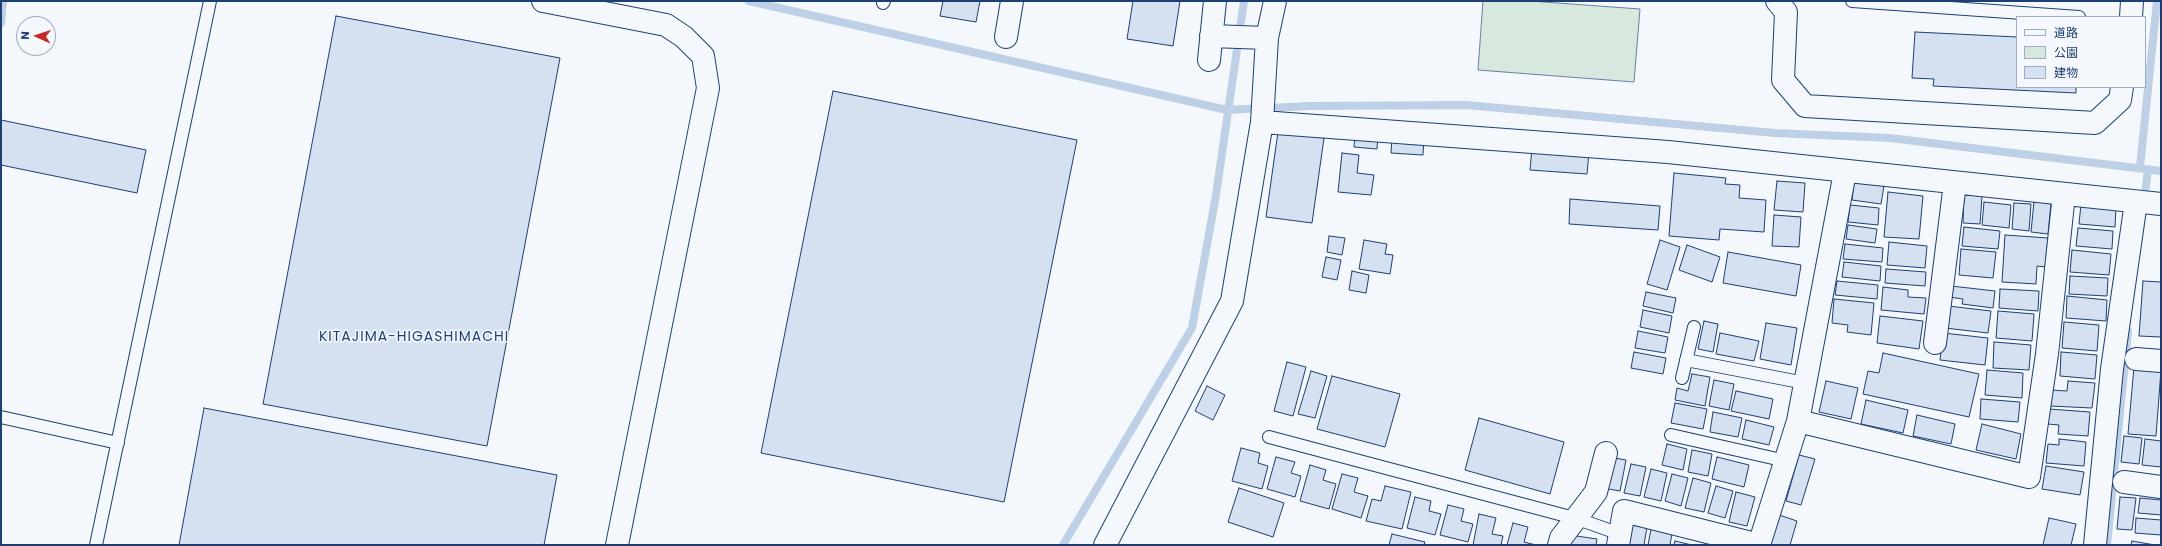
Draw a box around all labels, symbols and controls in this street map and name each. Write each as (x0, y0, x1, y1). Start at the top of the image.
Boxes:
north arrow (16, 16, 56, 56)
legend (2016, 16, 2146, 88)
text: 道路 (2054, 24, 2078, 41)
text: N (17, 31, 33, 40)
text: 公園 (2054, 44, 2078, 61)
text: 建物 (2054, 64, 2078, 81)
district label: KITAJIMA-HIGASHIMACHI (319, 329, 509, 345)

